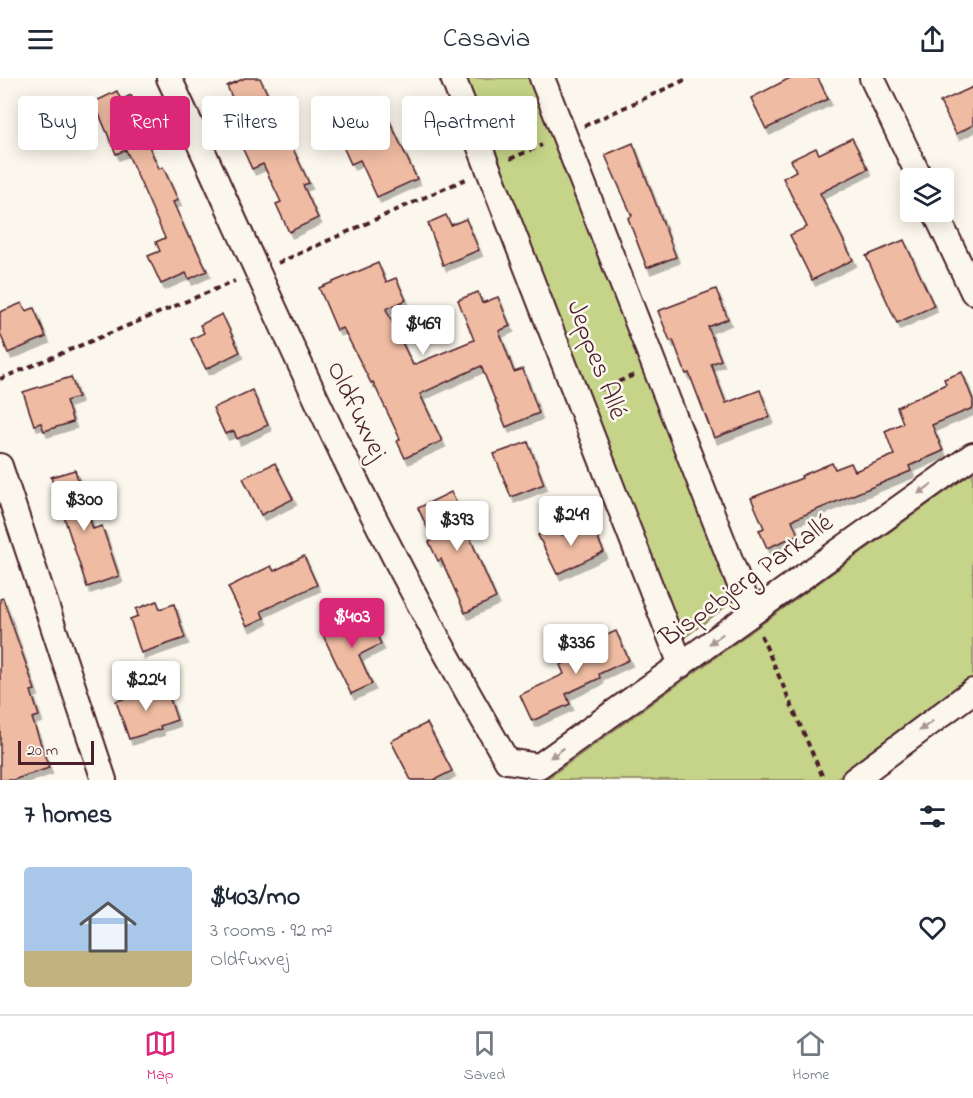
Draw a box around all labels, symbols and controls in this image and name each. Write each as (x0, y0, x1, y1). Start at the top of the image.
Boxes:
text: Casavia (443, 20, 530, 59)
icon: menu (24, 23, 57, 56)
icon: share (916, 23, 949, 56)
chip: Buy (18, 96, 98, 150)
chip: Rent (110, 96, 190, 150)
chip: Filters (202, 96, 299, 150)
chip: New (311, 96, 390, 150)
chip: Apartment (402, 96, 537, 150)
map controls (900, 168, 954, 222)
button: layers (900, 168, 954, 222)
street label: Jeppes Allé (555, 295, 637, 426)
pin: $469 (387, 305, 459, 356)
text: $469 (405, 310, 441, 339)
street label: Oldfuxvej (315, 355, 397, 468)
pin: $300 (48, 481, 120, 532)
one-way arrow (918, 483, 934, 495)
text: $300 (65, 486, 103, 515)
pin: $249 (535, 496, 607, 547)
pin: $393 (421, 501, 493, 552)
text: $249 (553, 501, 589, 530)
street label: Bispebjerg Parkallé (651, 504, 843, 658)
text: $393 (440, 506, 474, 535)
pin: $403 (316, 598, 388, 649)
text: $403 (333, 603, 371, 632)
pin: $336 (540, 624, 612, 675)
text: $336 (557, 629, 595, 658)
one-way arrow (708, 633, 723, 645)
pin: $224 (110, 661, 182, 712)
text: $224 (126, 666, 166, 695)
one-way arrow (918, 720, 934, 732)
scale bar (18, 738, 94, 766)
text: 20 m (27, 739, 58, 763)
one-way arrow (549, 747, 565, 758)
text: 7 homes (24, 797, 112, 835)
icon: filters (916, 800, 949, 833)
text: $403/mo (210, 879, 300, 917)
icon: home (72, 891, 144, 963)
icon: heart (916, 911, 949, 944)
text: 3 rooms · 92 m² (210, 917, 333, 946)
text: Oldfuxvej (210, 946, 289, 975)
tab: Map (144, 1027, 177, 1087)
tab: Saved (464, 1027, 505, 1087)
tab: Home (792, 1027, 829, 1087)

